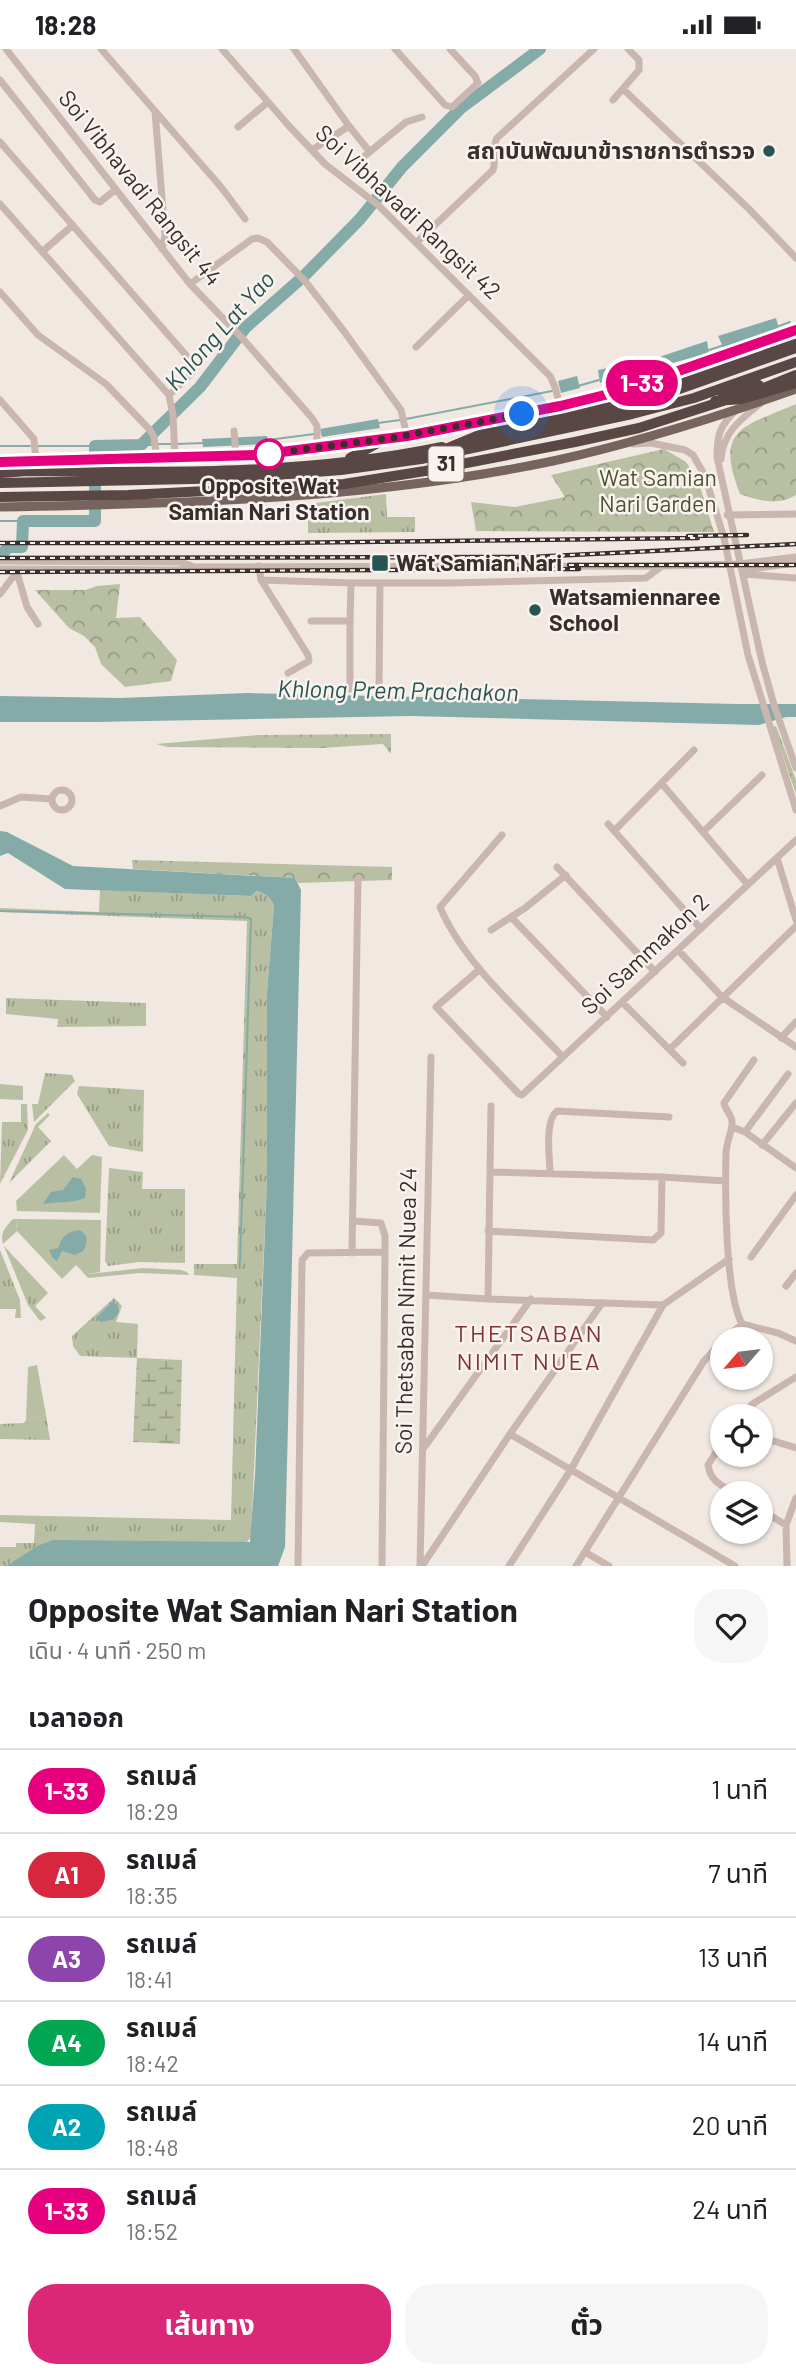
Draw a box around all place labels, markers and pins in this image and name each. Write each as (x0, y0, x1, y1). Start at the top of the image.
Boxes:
place label: สถาบันพัฒนาข้าราชการตำรวจ (467, 136, 755, 164)
marker: สถาบันพัฒนาข้าราชการตำรวจ (761, 143, 777, 159)
marker: Opposite Wat Samian Nari Station (254, 439, 284, 469)
place label: Opposite Wat Samian Nari Station (168, 471, 370, 525)
place label: Wat Samian Nari (396, 548, 562, 576)
marker: Wat Samian Nari (370, 553, 390, 573)
place label: Watsamiennaree School (549, 582, 721, 636)
marker: Watsamiennaree School (527, 602, 543, 618)

